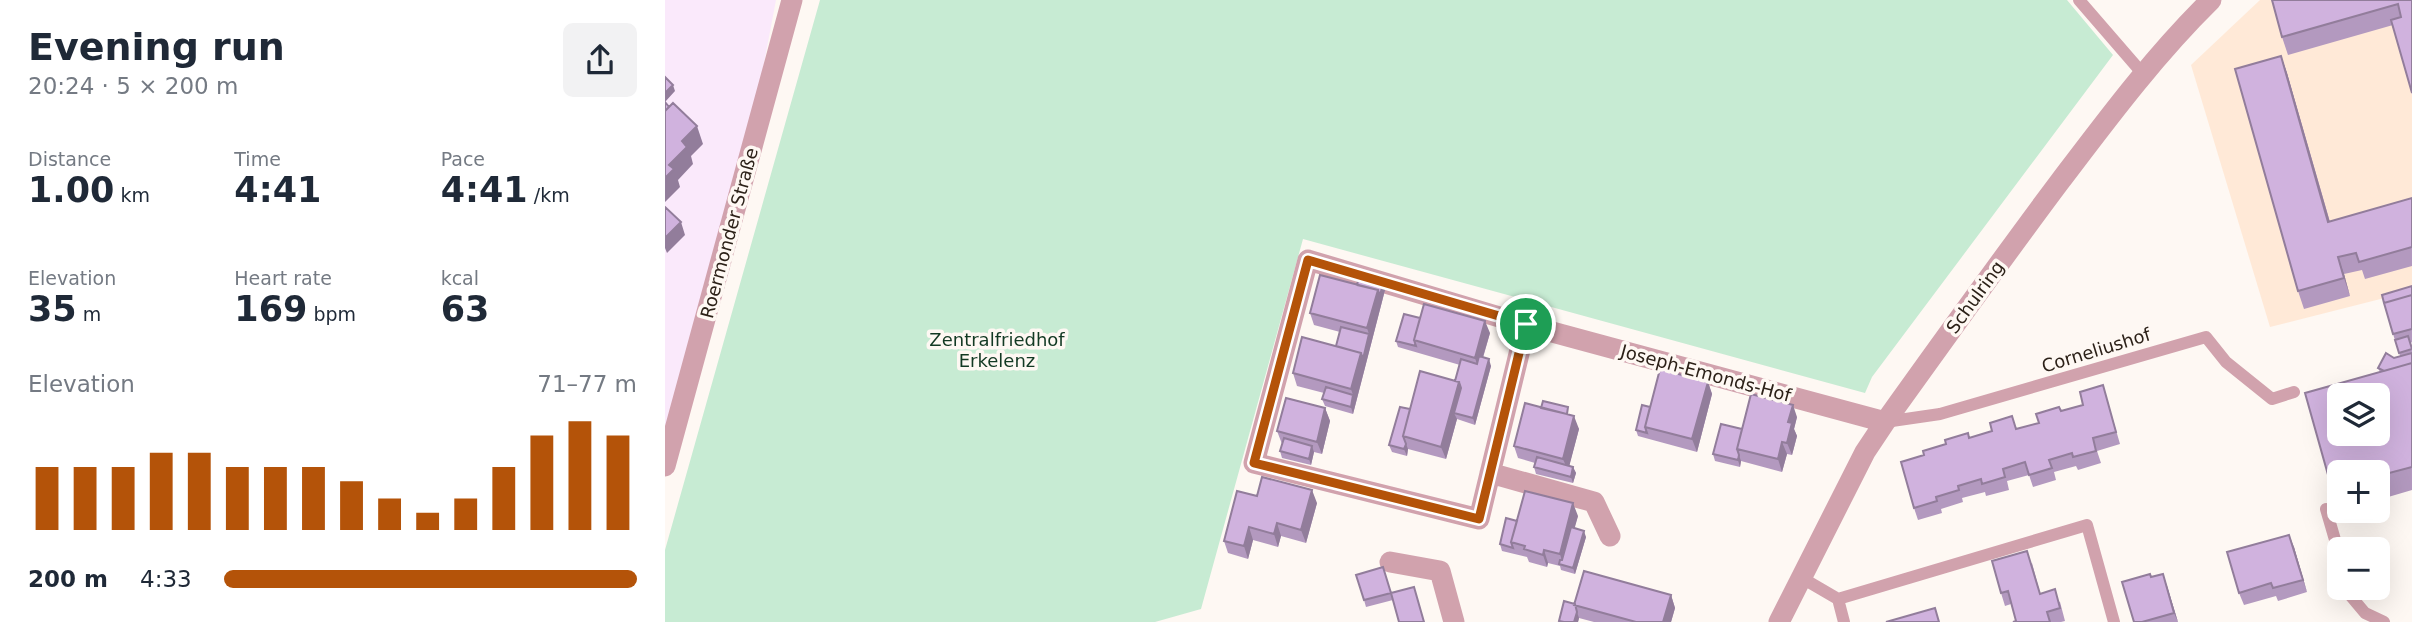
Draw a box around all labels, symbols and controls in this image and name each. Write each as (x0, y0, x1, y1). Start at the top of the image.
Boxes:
button: share (563, 23, 637, 97)
text: Evening run (28, 25, 285, 69)
text: 20:24 · 5 × 200 m (28, 73, 238, 99)
street label: Roermonder Straße (696, 145, 762, 321)
text: Distance (28, 148, 111, 170)
text: Time (234, 148, 281, 170)
text: Pace (441, 148, 485, 170)
text: 1.00 (28, 170, 114, 210)
text: 4:41 (234, 170, 321, 210)
text: 4:41 (441, 170, 528, 210)
text: km (114, 184, 150, 206)
text: /km (528, 184, 570, 206)
street label: Schulring (1942, 257, 2008, 337)
text: Elevation (28, 267, 116, 289)
text: Heart rate (234, 267, 332, 289)
text: kcal (441, 267, 479, 289)
text: 35 (28, 289, 77, 329)
text: 169 (234, 289, 307, 329)
text: 63 (441, 289, 489, 329)
pin (1496, 294, 1556, 354)
text: m (77, 303, 101, 325)
text: bpm (307, 303, 356, 325)
icon: arrive (1507, 305, 1545, 343)
street label: Corneliushof (2039, 323, 2154, 377)
park label: Zentralfriedhof Erkelenz (929, 329, 1065, 371)
street label: Joseph-Emonds-Hof (1617, 340, 1794, 406)
text: Elevation (28, 371, 135, 397)
text: 71–77 m (537, 371, 637, 397)
map controls (2327, 383, 2390, 600)
button: layers (2327, 383, 2390, 446)
button: + (2327, 460, 2390, 523)
button: − (2327, 537, 2390, 600)
text: 200 m (28, 566, 108, 592)
text: 4:33 (140, 566, 192, 592)

